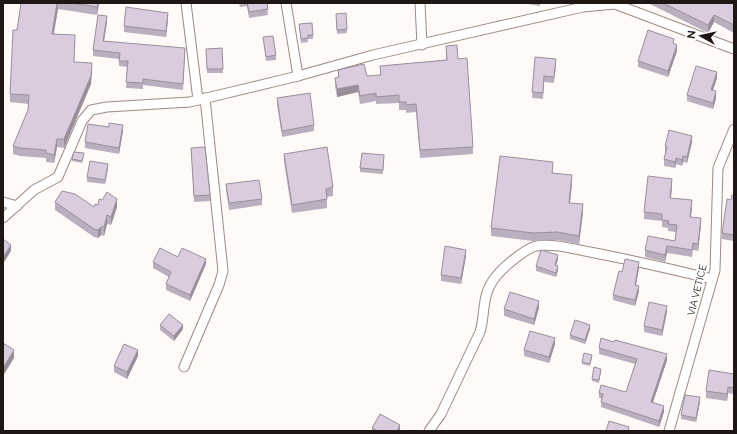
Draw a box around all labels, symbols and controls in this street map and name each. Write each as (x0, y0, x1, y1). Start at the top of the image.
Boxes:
north arrow (681, 16, 721, 56)
text: N (685, 30, 699, 40)
street label: VIA VETICE (685, 263, 709, 317)

